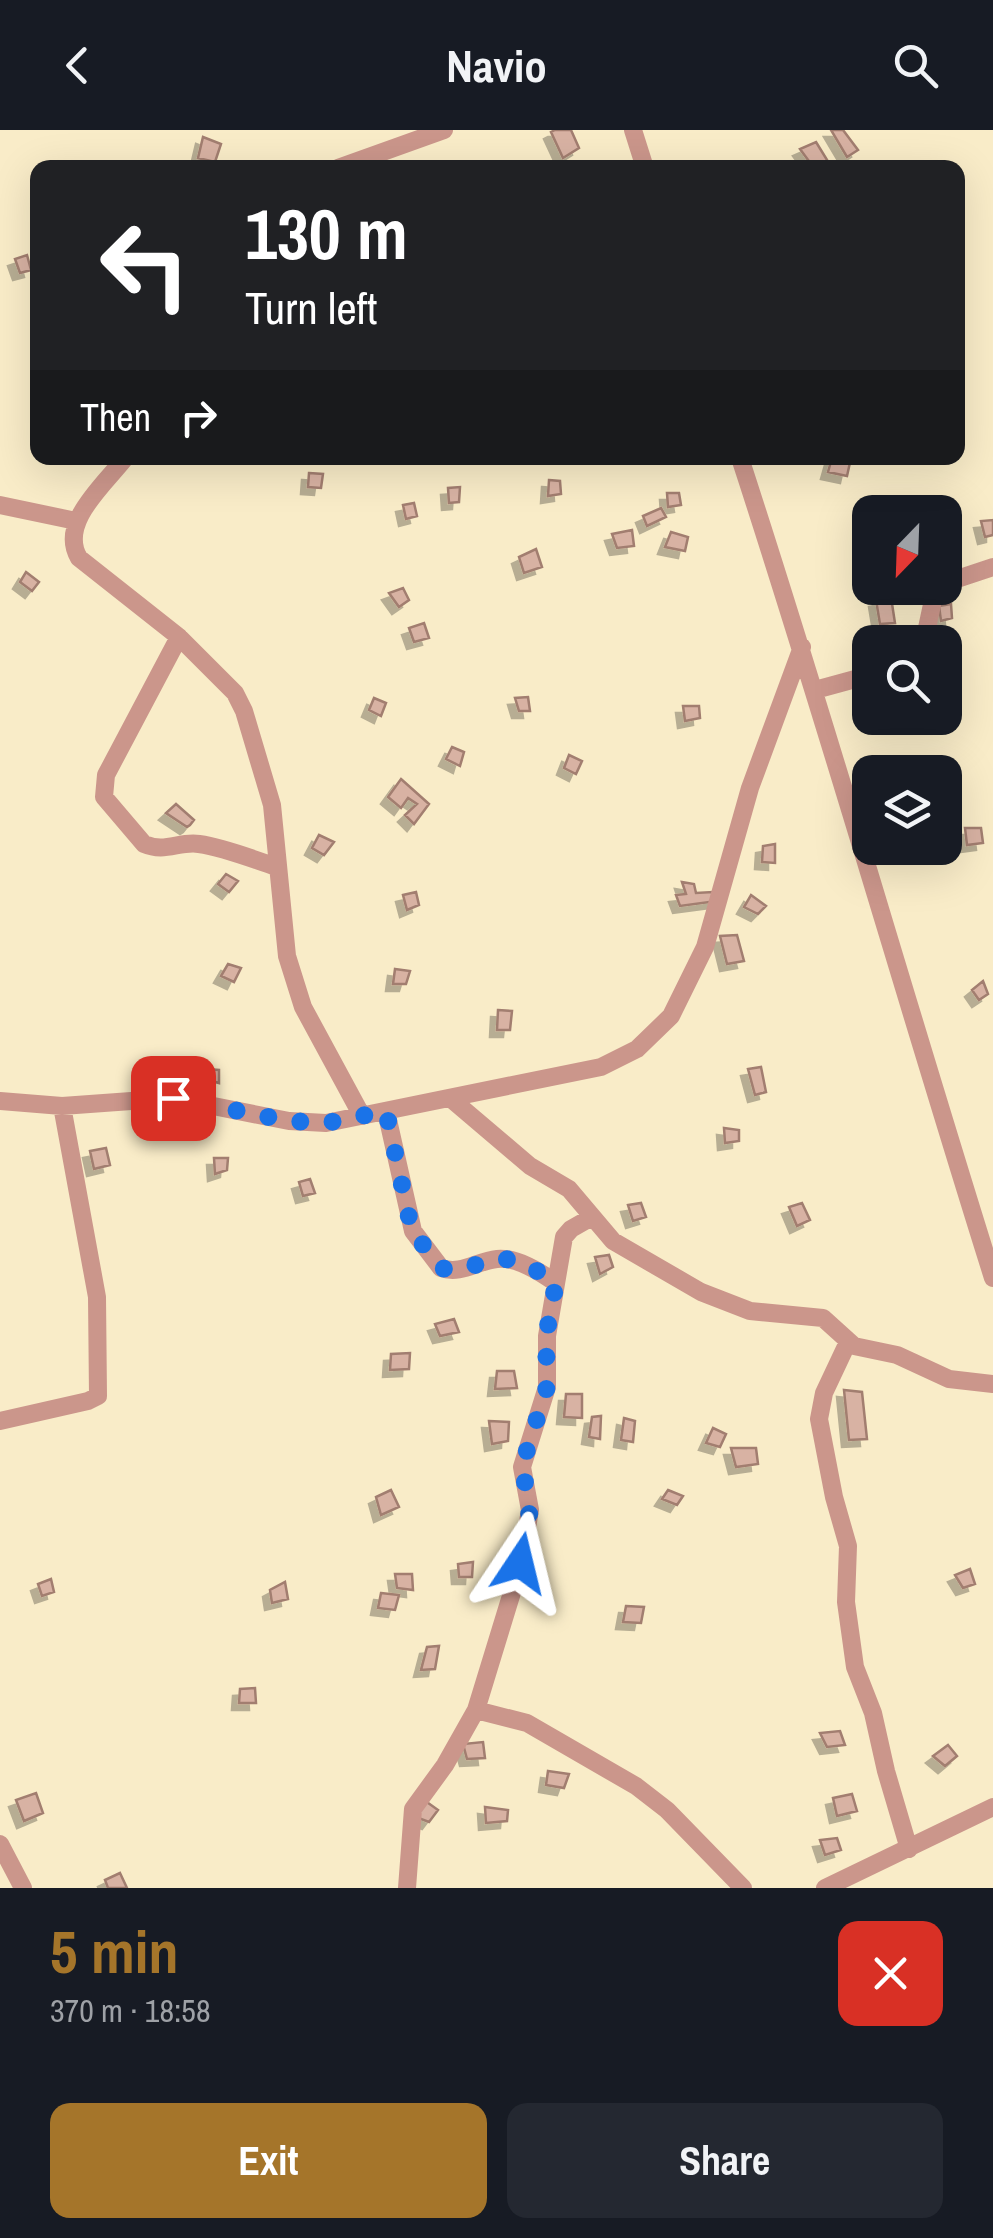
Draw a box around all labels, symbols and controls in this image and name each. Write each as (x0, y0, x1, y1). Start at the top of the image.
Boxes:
text: Navio (446, 35, 547, 96)
icon: back (50, 38, 105, 93)
icon: search (888, 38, 943, 93)
text: 130 m (245, 187, 408, 281)
icon: left (80, 200, 210, 330)
text: Turn left (245, 277, 377, 338)
icon: right (171, 390, 226, 445)
text: Then (80, 392, 151, 443)
north arrow (852, 495, 962, 605)
map controls (852, 495, 962, 865)
button: search (852, 625, 962, 735)
button: layers (852, 755, 962, 865)
pin (131, 1056, 216, 1141)
icon: arrive (146, 1071, 201, 1126)
position arrow (468, 1511, 572, 1615)
text: 5 min (50, 1911, 179, 1992)
button: close (838, 1921, 943, 2026)
text: 370 m · 18:58 (50, 1989, 210, 2032)
button: Exit (50, 2103, 487, 2218)
button: Share (507, 2103, 943, 2218)

